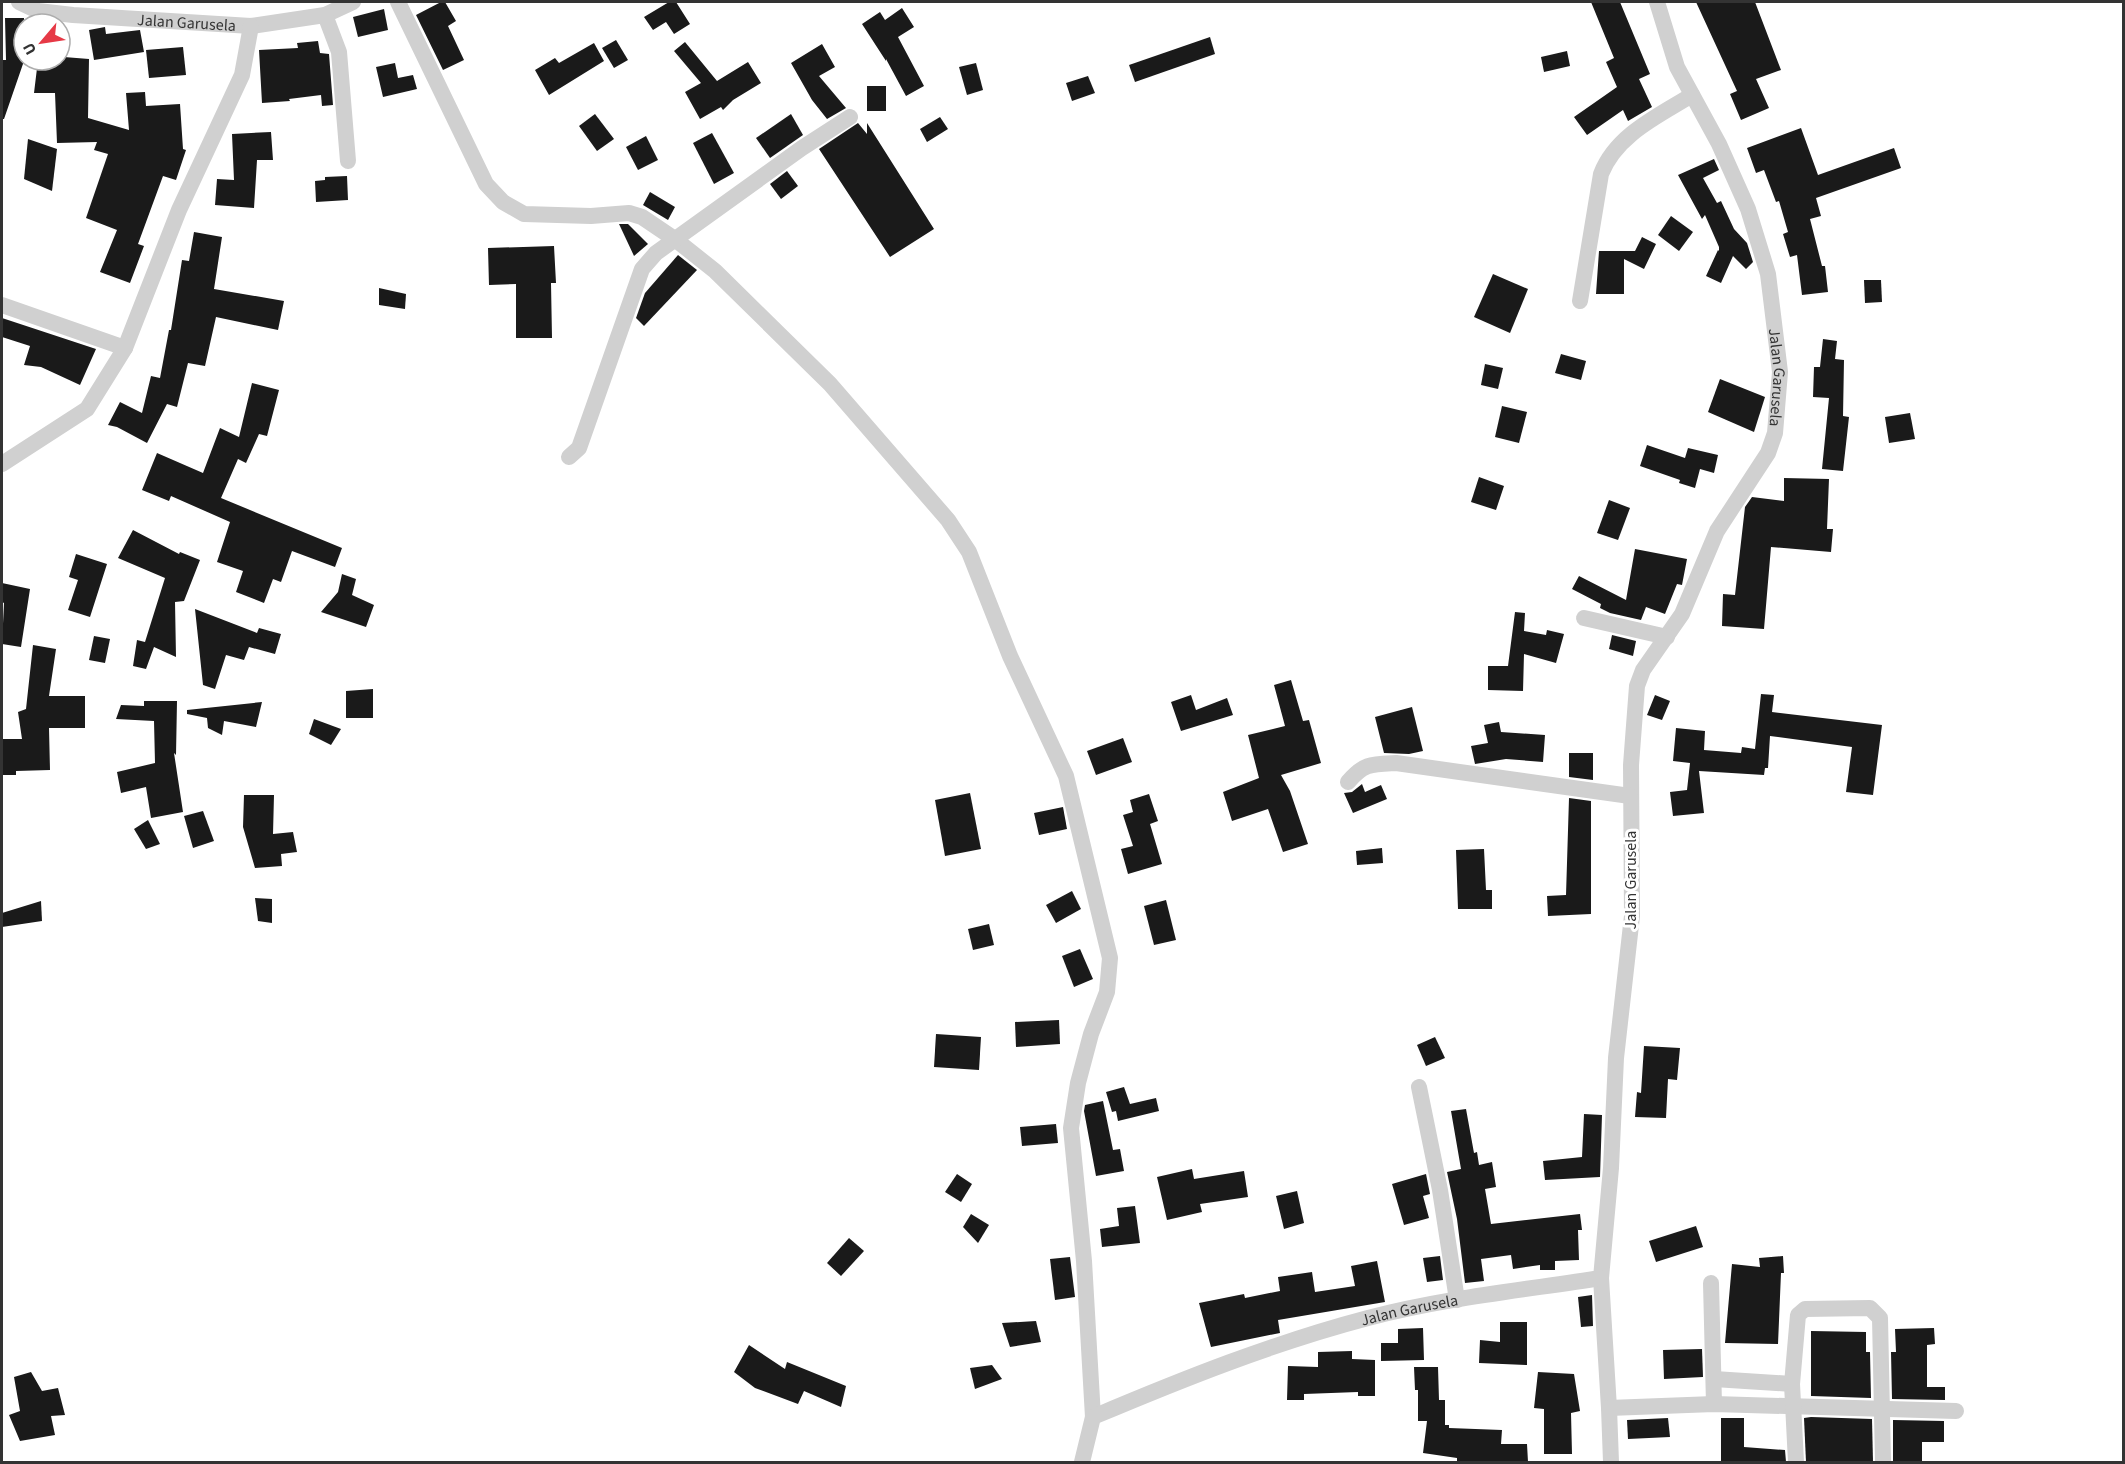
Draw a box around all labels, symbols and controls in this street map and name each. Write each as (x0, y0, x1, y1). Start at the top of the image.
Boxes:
street label: Jalan Garusela (136, 9, 237, 37)
north arrow (12, 12, 72, 72)
text: U (18, 39, 42, 59)
street label: Jalan Garusela (1763, 327, 1790, 427)
street label: Jalan Garusela (1620, 831, 1642, 929)
street label: Jalan Garusela (1358, 1289, 1460, 1331)

